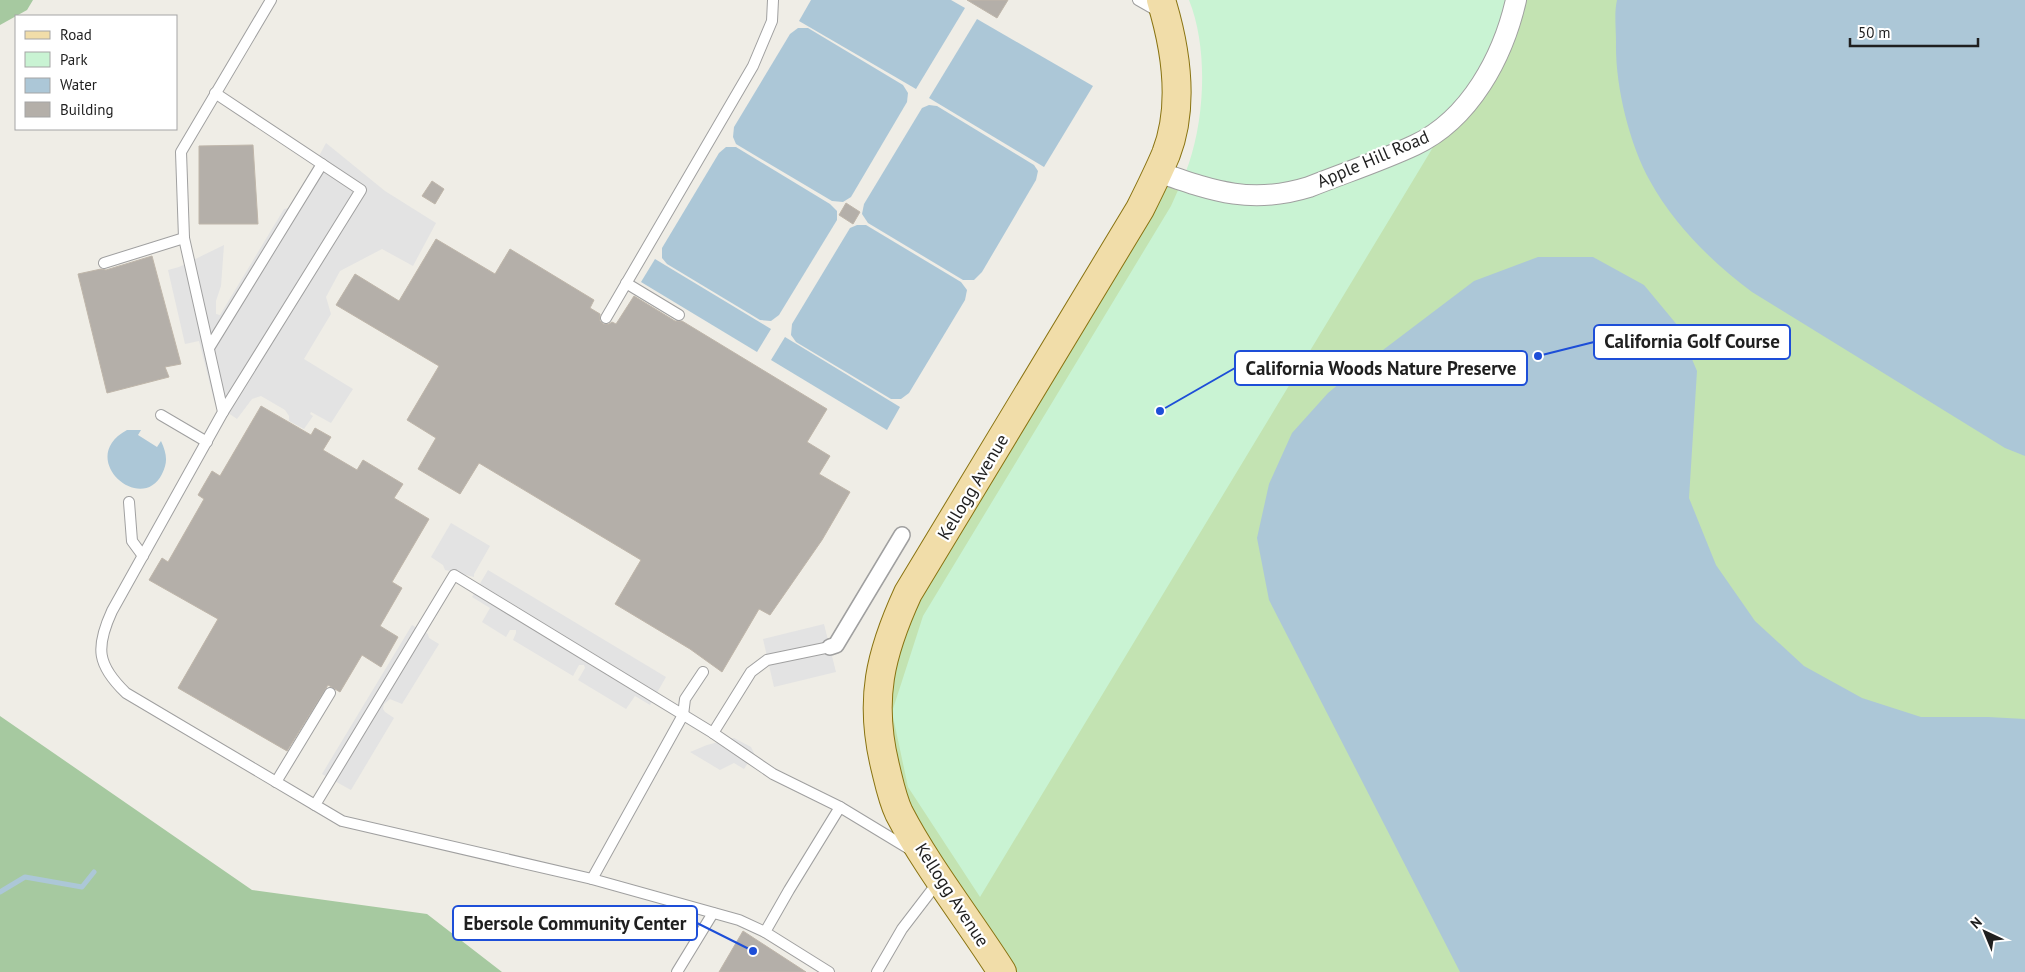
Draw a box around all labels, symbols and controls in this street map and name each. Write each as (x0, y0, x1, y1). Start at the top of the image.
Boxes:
legend (15, 15, 178, 130)
scale bar (1850, 15, 1978, 47)
text: 50 m (1858, 23, 1891, 42)
text: Road (60, 25, 92, 44)
text: Park (60, 50, 88, 69)
text: Water (60, 75, 97, 94)
text: Building (60, 100, 114, 119)
street label: Apple Hill Road (1313, 125, 1432, 192)
callout: California Golf Course (1594, 325, 1790, 359)
text: California Golf Course (1604, 329, 1780, 353)
callout: California Woods Nature Preserve (1235, 351, 1527, 385)
text: California Woods Nature Preserve (1246, 356, 1516, 380)
street label: Kellogg Avenue (932, 430, 1013, 544)
street label: Kellogg Avenue (910, 838, 995, 951)
callout: Ebersole Community Center (453, 906, 697, 940)
north arrow (1960, 907, 2010, 957)
text: Ebersole Community Center (464, 911, 687, 935)
text: N (1966, 913, 1986, 932)

